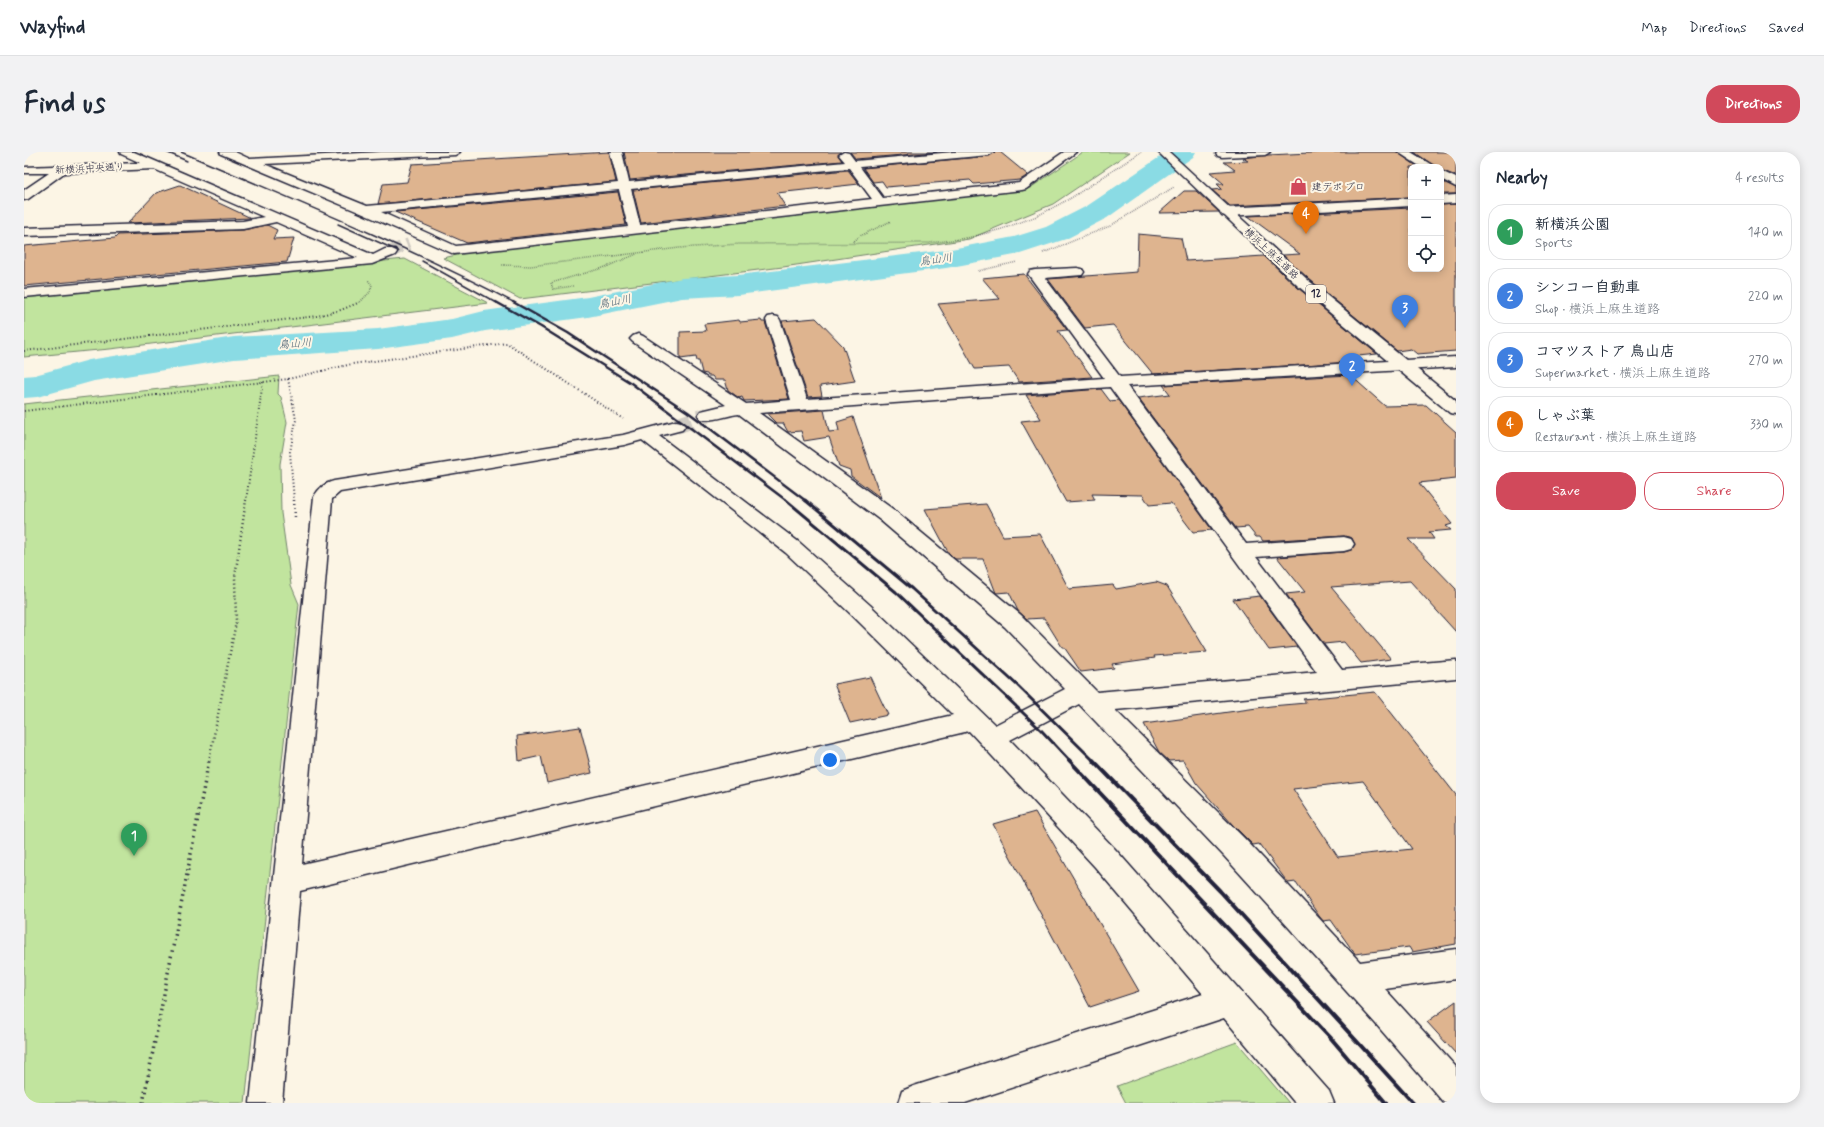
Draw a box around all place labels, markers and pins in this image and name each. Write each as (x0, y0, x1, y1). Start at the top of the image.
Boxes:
shop icon: 建デポ プロ (1289, 177, 1309, 197)
place label: 建デポ プロ (1312, 181, 1365, 194)
pin: 4 (1293, 201, 1319, 234)
pin: 3 (1392, 295, 1418, 328)
pin: 2 (1339, 353, 1365, 386)
pin: 1 (121, 823, 147, 856)

